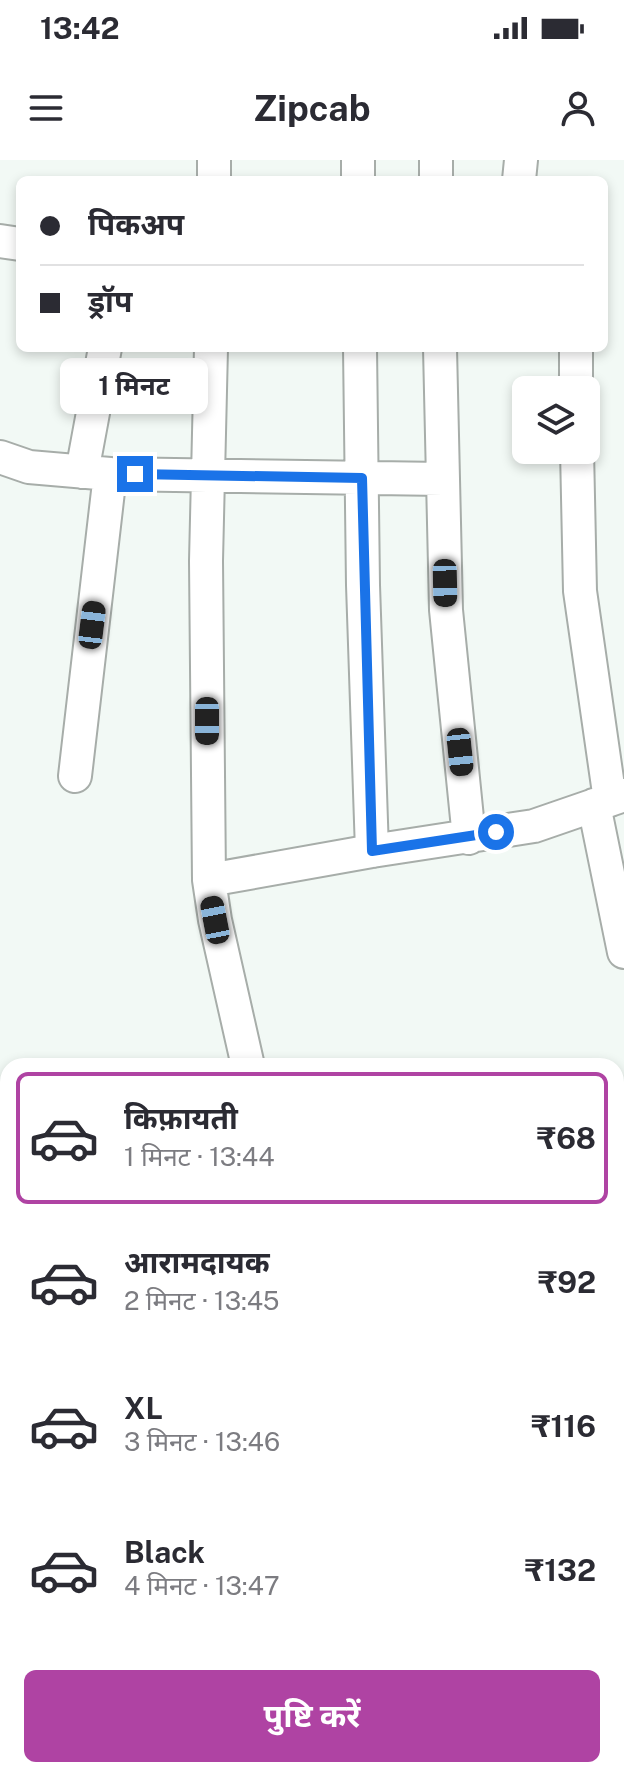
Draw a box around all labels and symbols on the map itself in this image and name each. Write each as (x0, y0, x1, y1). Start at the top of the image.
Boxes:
callout: 1 मिनट (61, 358, 209, 414)
route end (117, 456, 153, 492)
car (433, 559, 457, 607)
car (77, 600, 107, 650)
car (195, 697, 219, 745)
car (446, 727, 474, 777)
route start (478, 814, 514, 850)
car (199, 894, 231, 946)

